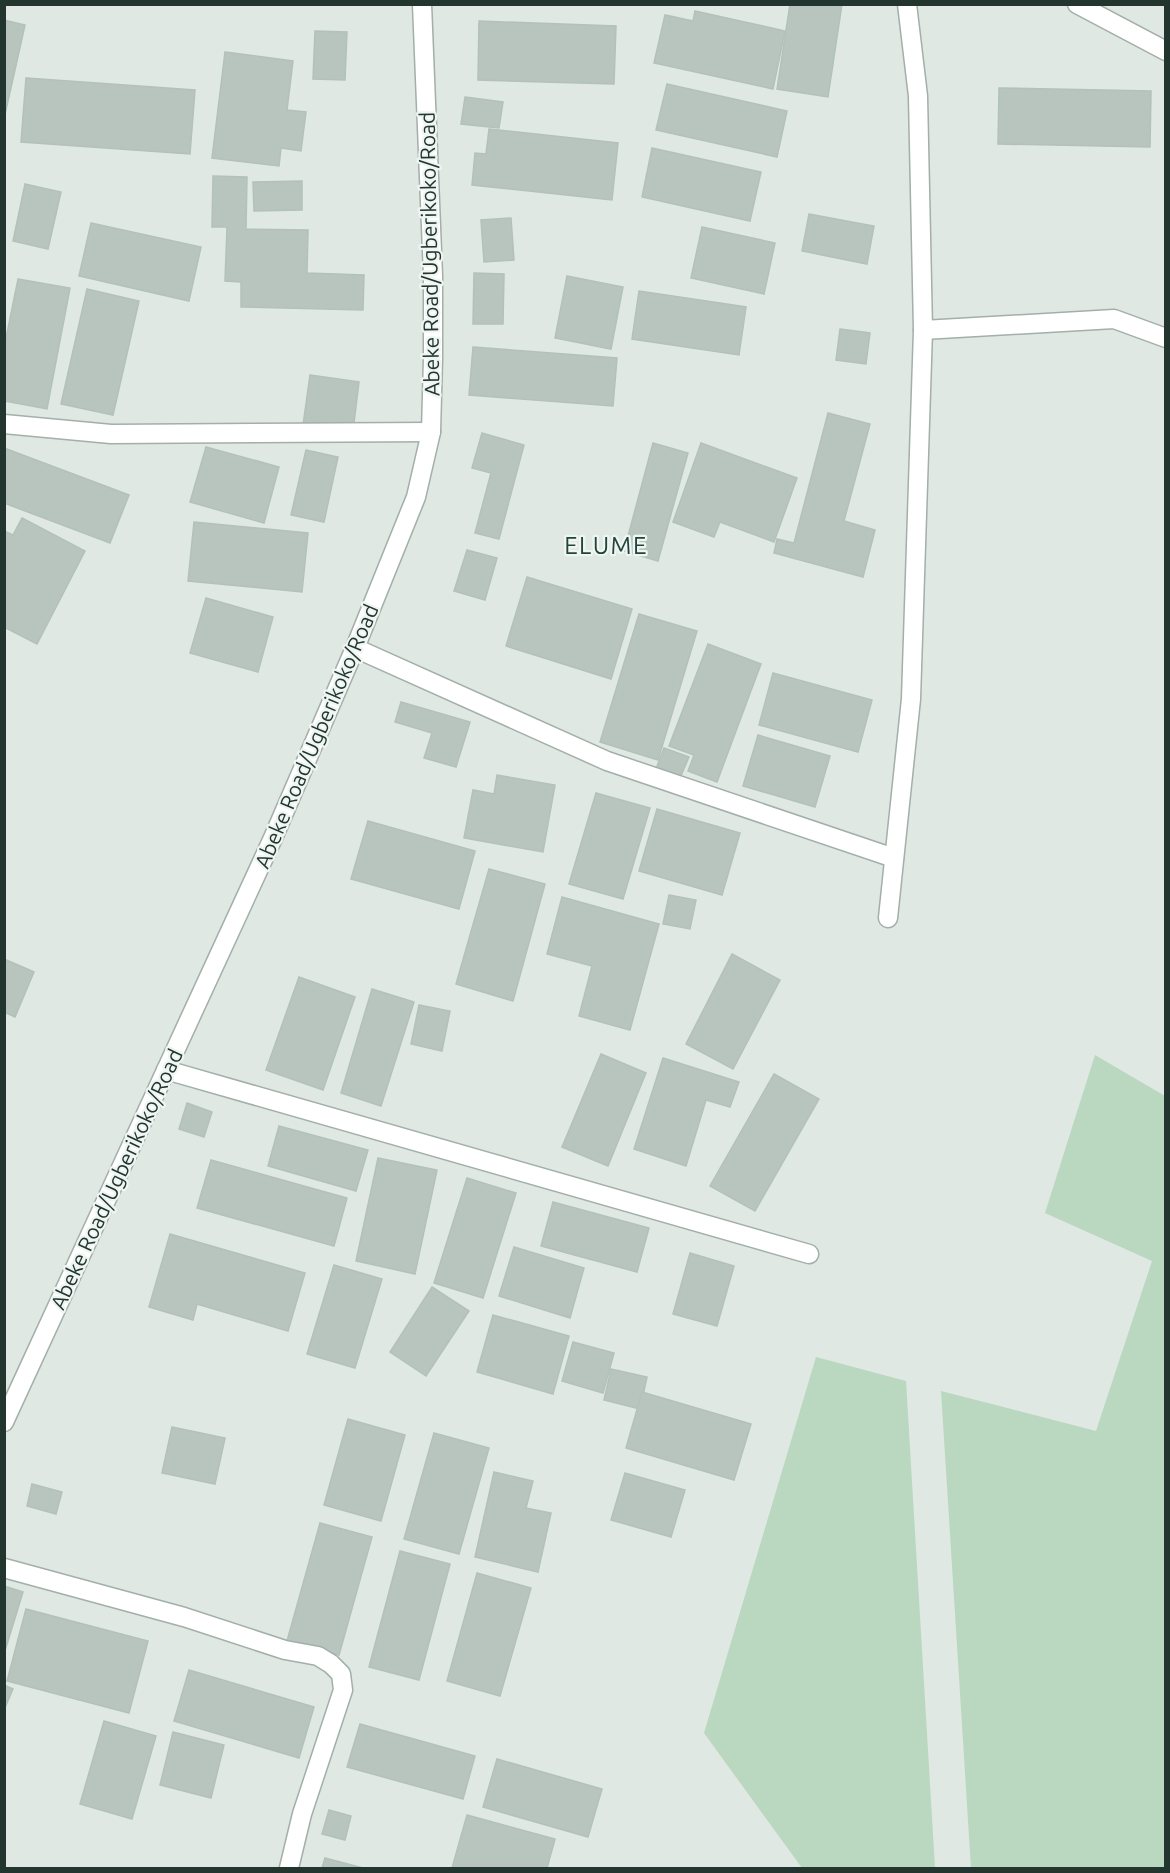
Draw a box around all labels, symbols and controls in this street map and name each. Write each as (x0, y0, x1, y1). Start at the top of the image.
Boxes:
street label: Abeke Road/Ugberikoko/Road (415, 112, 443, 396)
district label: ELUME (564, 532, 648, 559)
street label: Abeke Road/Ugberikoko/Road (249, 600, 383, 872)
street label: Abeke Road/Ugberikoko/Road (45, 1045, 187, 1313)

